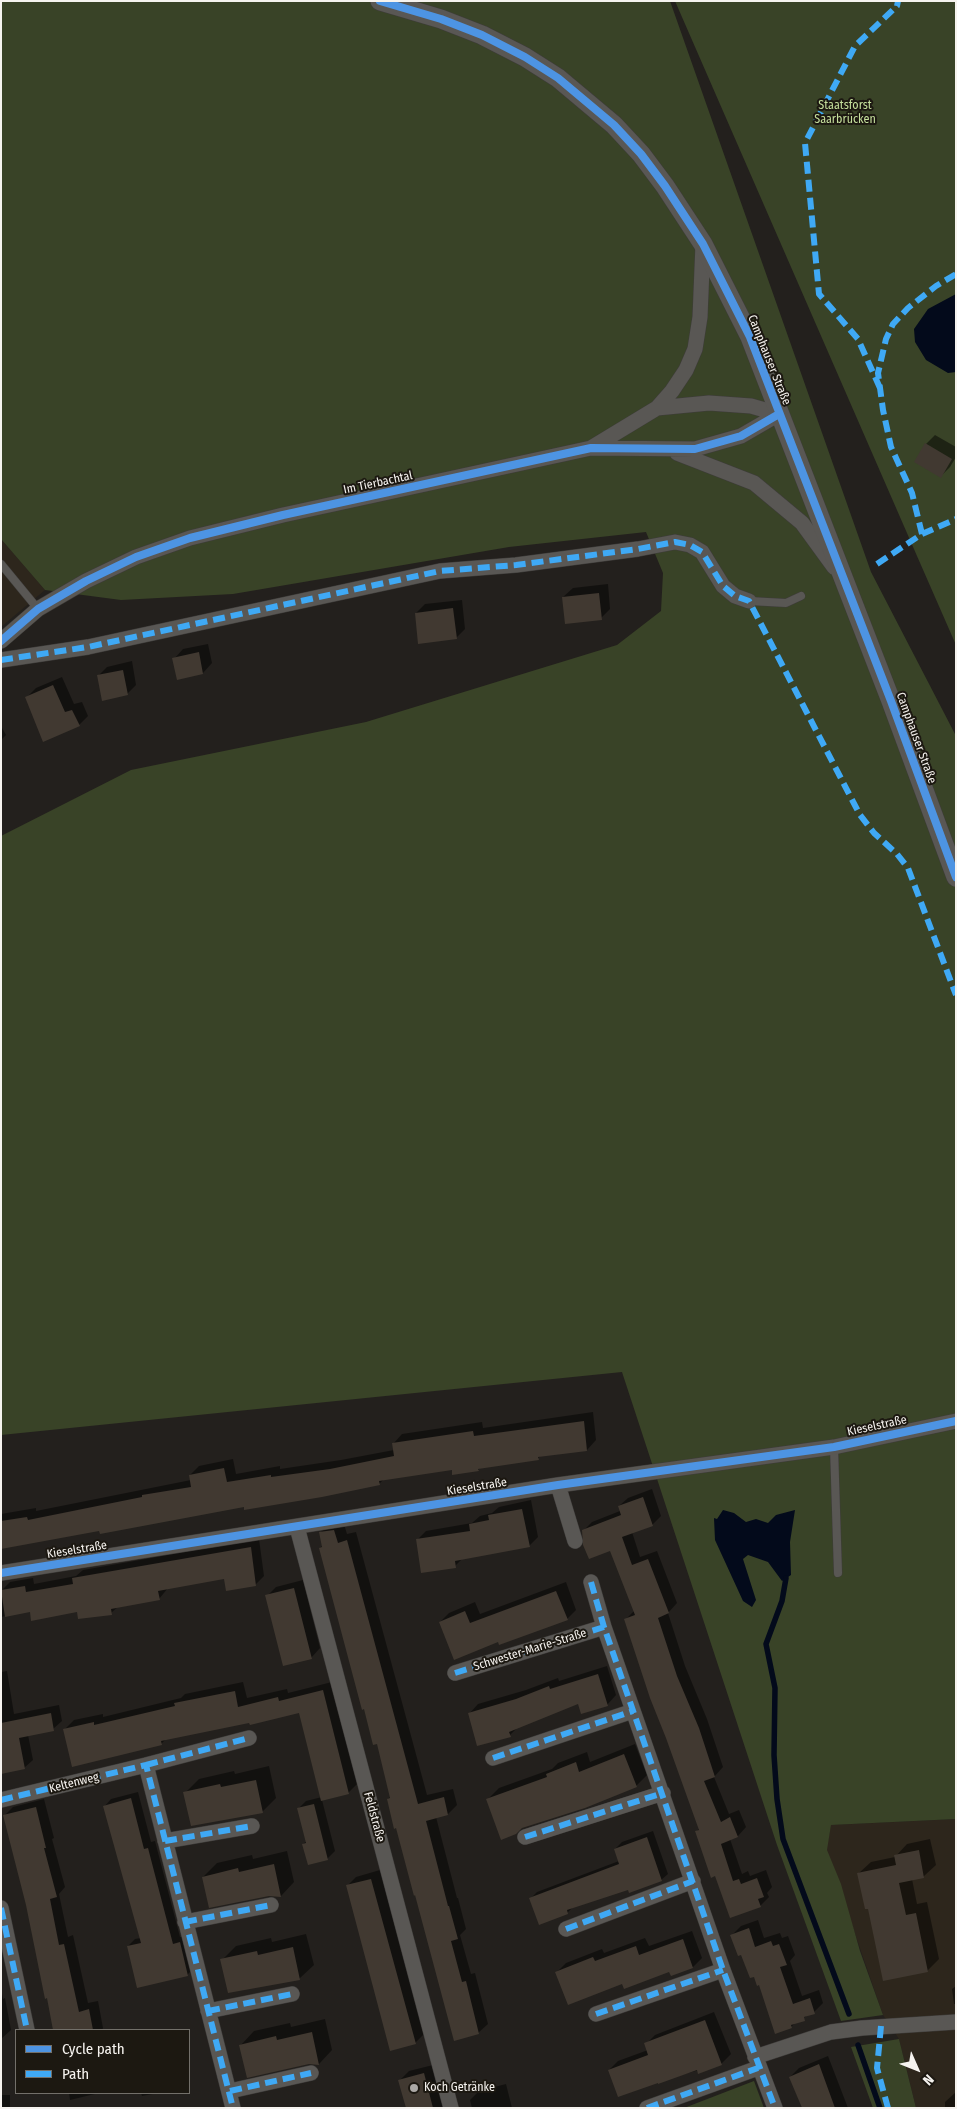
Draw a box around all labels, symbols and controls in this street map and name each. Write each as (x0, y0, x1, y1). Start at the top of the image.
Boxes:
park label: Staatsforst Saarbrücken (814, 99, 876, 127)
street label: Camphauser Straße (744, 313, 794, 407)
street label: Im Tierbachtal (342, 469, 414, 497)
street label: Camphauser Straße (893, 690, 939, 786)
street label: Kieselstraße (846, 1413, 908, 1439)
street label: Kieselstraße (446, 1475, 508, 1499)
street label: Kieselstraße (46, 1538, 108, 1562)
street label: Schwester-Marie-Straße (472, 1626, 588, 1674)
street label: Keltenweg (48, 1770, 100, 1796)
street label: Feldstraße (360, 1790, 388, 1844)
legend (15, 2029, 190, 2094)
text: Cycle path (62, 2040, 125, 2058)
north arrow (892, 2044, 942, 2094)
text: Path (62, 2065, 89, 2083)
text: N (919, 2071, 937, 2089)
place label: Koch Getränke (424, 2081, 495, 2095)
marker: Koch Getränke (408, 2082, 420, 2094)

